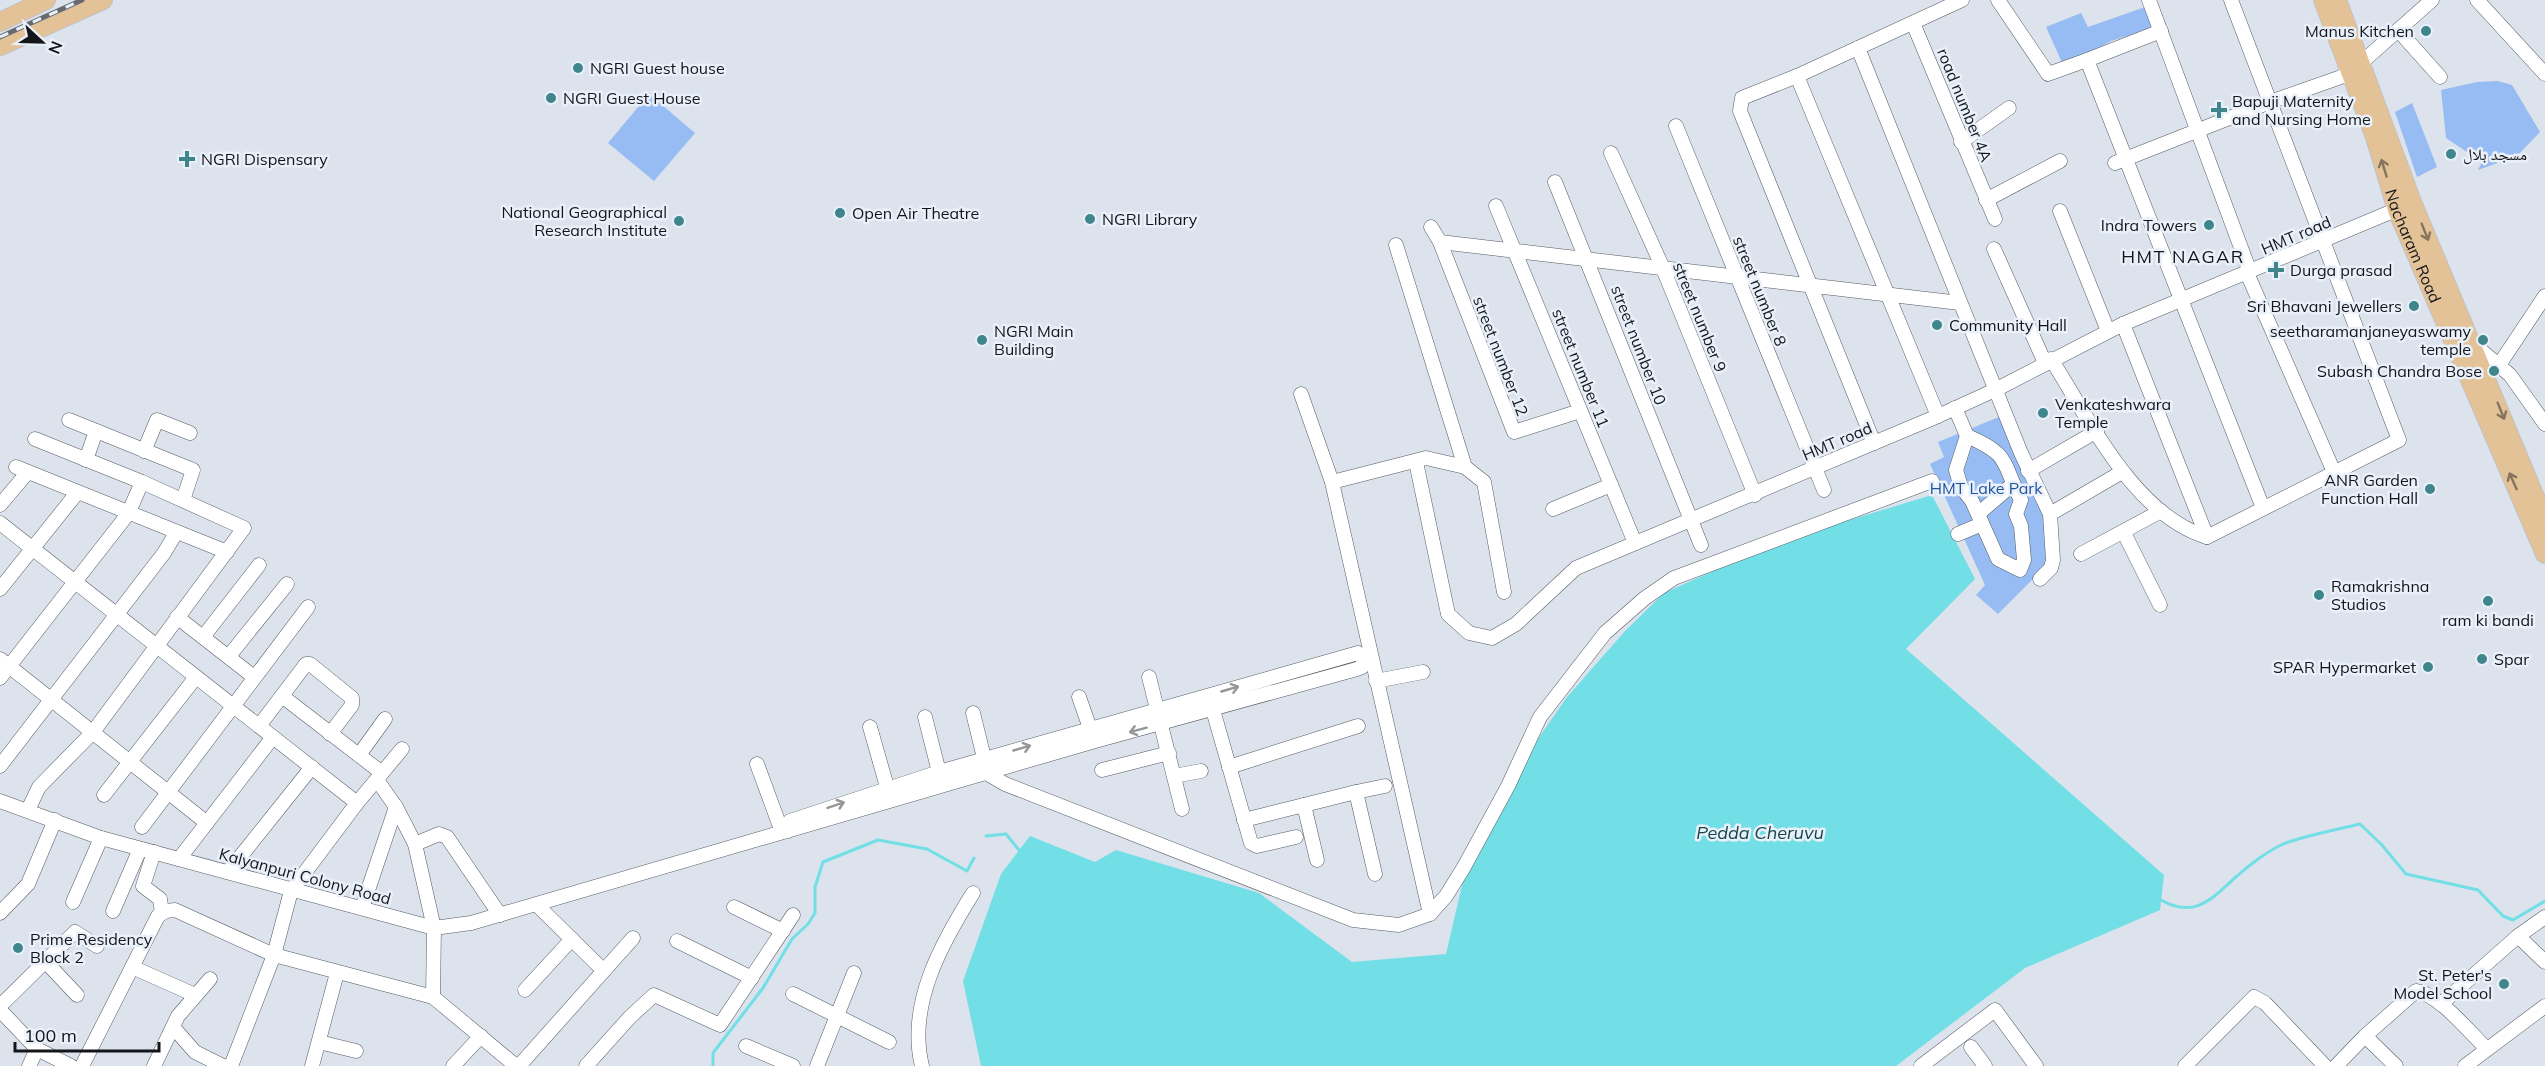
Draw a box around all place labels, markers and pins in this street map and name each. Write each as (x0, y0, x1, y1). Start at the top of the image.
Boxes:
place label: Manus Kitchen (2305, 21, 2414, 41)
marker: Manus Kitchen (2419, 24, 2433, 38)
place label: NGRI Guest house (590, 58, 725, 78)
marker: NGRI Guest house (571, 61, 585, 75)
place label: NGRI Guest House (563, 88, 701, 108)
marker: NGRI Guest House (544, 91, 558, 105)
place label: Bapuji Maternity and Nursing Home (2232, 91, 2371, 129)
marker: Bapuji Maternity and Nursing Home (2210, 101, 2228, 119)
place label: مسجد بلال (2463, 144, 2527, 165)
marker: مسجد بلال (2444, 147, 2458, 161)
place label: NGRI Dispensary (201, 149, 328, 169)
marker: NGRI Dispensary (178, 150, 196, 168)
place label: National Geographical Research Institute (501, 202, 667, 240)
place label: Open Air Theatre (852, 203, 979, 223)
marker: Open Air Theatre (833, 206, 847, 220)
place label: NGRI Library (1102, 209, 1198, 229)
marker: NGRI Library (1083, 212, 1097, 226)
marker: National Geographical Research Institute (672, 214, 686, 228)
place label: Indra Towers (2101, 215, 2197, 235)
marker: Indra Towers (2202, 218, 2216, 232)
place label: Durga prasad (2290, 260, 2392, 280)
marker: Durga prasad (2267, 261, 2285, 279)
place label: Sri Bhavani Jewellers (2247, 296, 2402, 316)
marker: Sri Bhavani Jewellers (2407, 299, 2421, 313)
place label: Community Hall (1949, 315, 2067, 335)
marker: Community Hall (1930, 318, 1944, 332)
place label: NGRI Main Building (994, 321, 1074, 359)
place label: seetharamanjaneyaswamy temple (2270, 321, 2472, 359)
marker: NGRI Main Building (975, 333, 989, 347)
marker: seetharamanjaneyaswamy temple (2476, 333, 2490, 347)
place label: Subash Chandra Bose (2317, 361, 2482, 381)
marker: Subash Chandra Bose (2487, 364, 2501, 378)
place label: Venkateshwara Temple (2055, 394, 2171, 432)
marker: Venkateshwara Temple (2036, 406, 2050, 420)
place label: ANR Garden Function Hall (2321, 470, 2418, 508)
marker: ANR Garden Function Hall (2423, 482, 2437, 496)
place label: Ramakrishna Studios (2331, 576, 2429, 614)
marker: Ramakrishna Studios (2312, 588, 2326, 602)
marker: ram ki bandi (2481, 594, 2495, 608)
place label: ram ki bandi (2442, 610, 2534, 630)
place label: Spar (2494, 649, 2529, 669)
marker: Spar (2475, 652, 2489, 666)
place label: SPAR Hypermarket (2273, 657, 2416, 677)
marker: SPAR Hypermarket (2421, 660, 2435, 674)
place label: Prime Residency Block 2 (30, 929, 153, 967)
marker: Prime Residency Block 2 (11, 941, 25, 955)
place label: St. Peter's Model School (2394, 965, 2492, 1003)
marker: St. Peter's Model School (2497, 977, 2511, 991)

